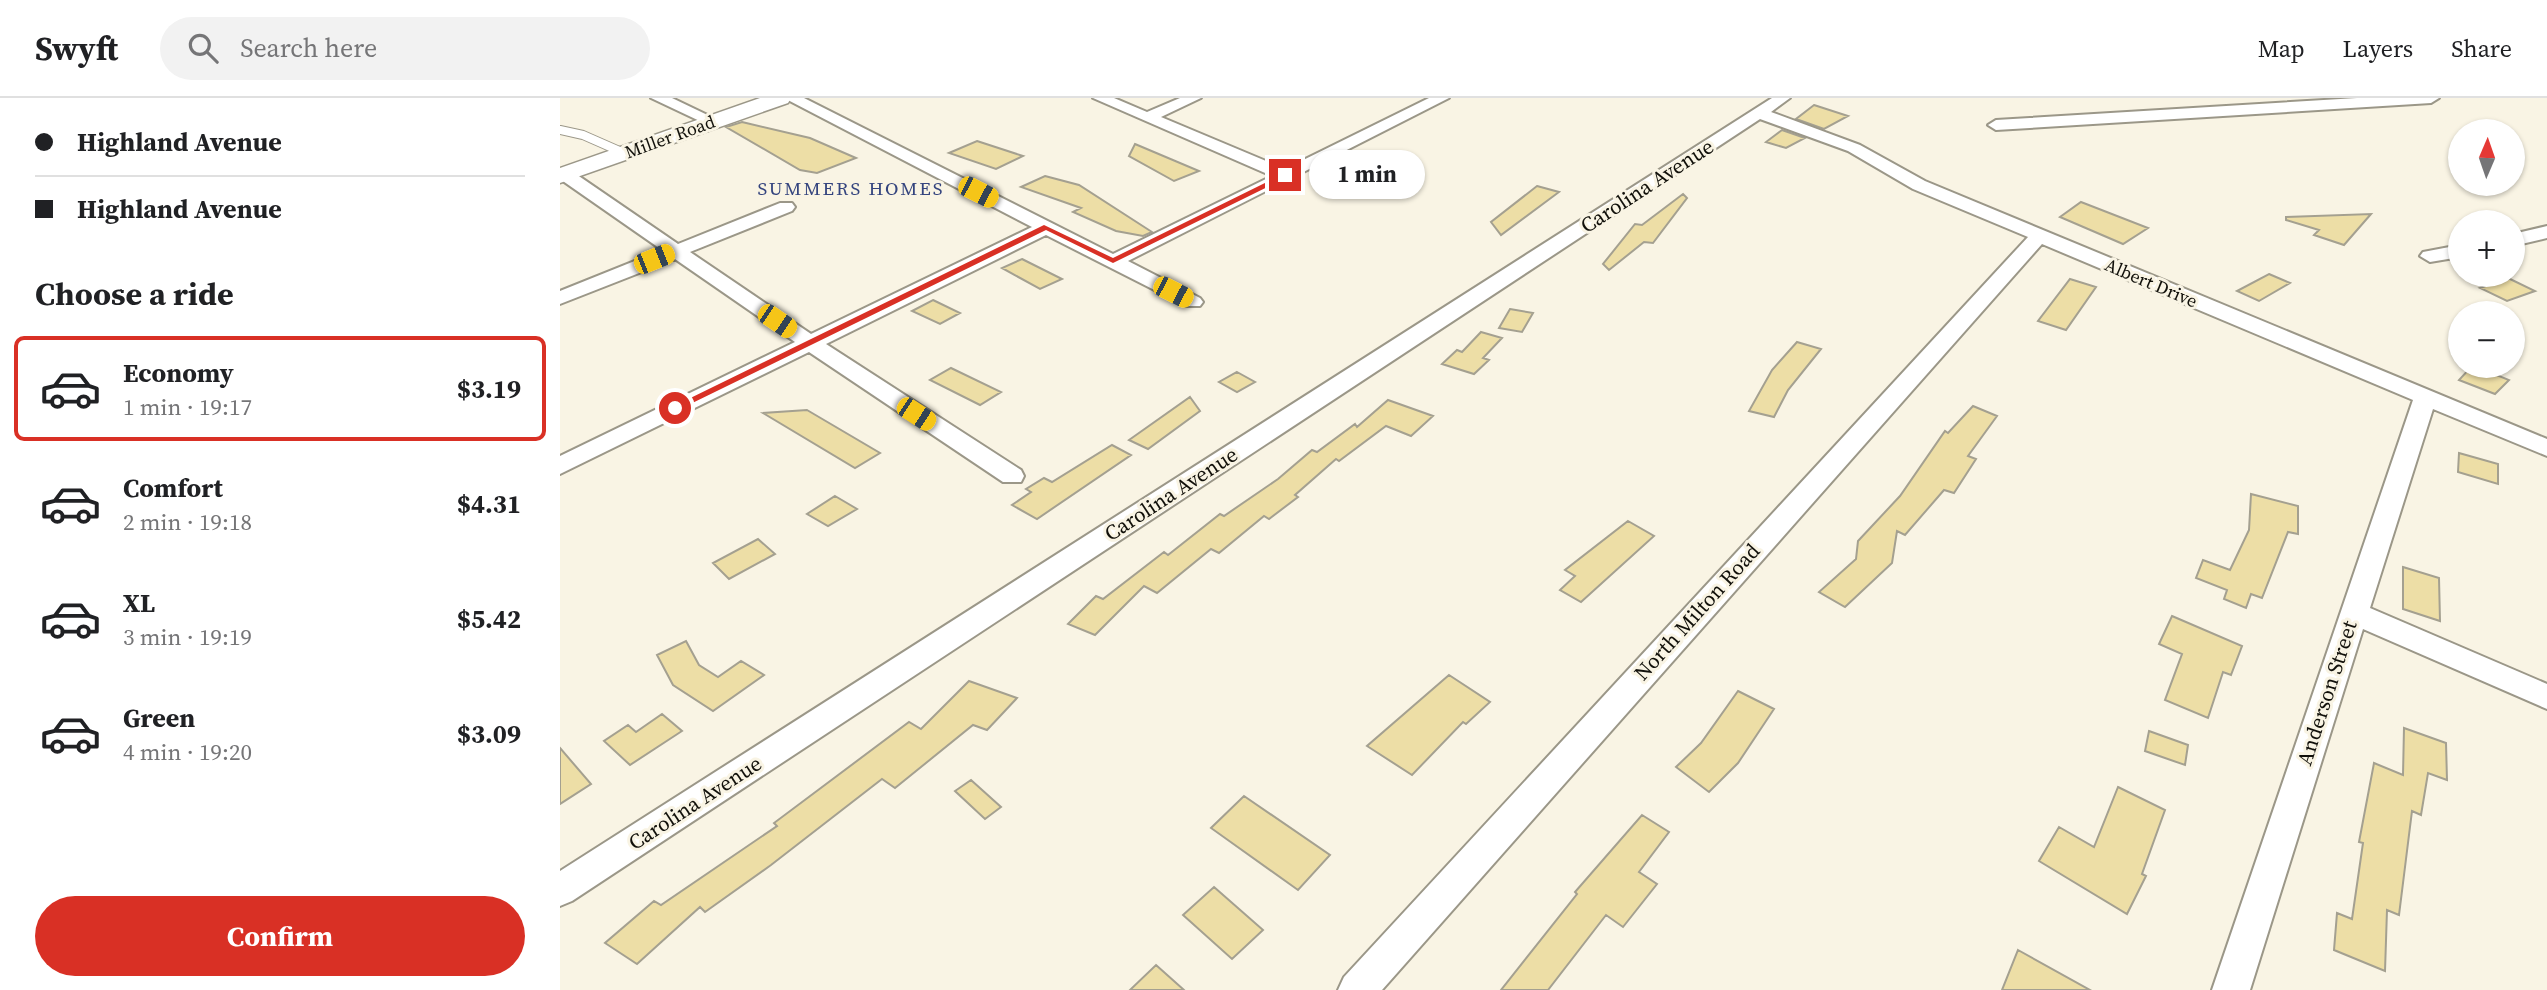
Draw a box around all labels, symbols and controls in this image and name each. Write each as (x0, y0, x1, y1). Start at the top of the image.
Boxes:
search box (160, 17, 650, 80)
text: Swyft (35, 26, 118, 71)
icon: search (184, 29, 222, 67)
text: Search here (240, 30, 377, 66)
text: Map (2258, 32, 2305, 65)
text: Layers (2343, 32, 2413, 65)
text: Share (2451, 32, 2512, 65)
street label: Miller Road (621, 109, 718, 164)
north arrow (2448, 119, 2525, 196)
map controls (2448, 119, 2525, 378)
text: Highland Avenue (77, 124, 282, 160)
street label: Carolina Avenue (1574, 132, 1719, 240)
callout: 1 min (1310, 150, 1425, 200)
text: 1 min (1337, 158, 1397, 190)
route end (1269, 159, 1301, 191)
car (955, 173, 1002, 211)
district label: SUMMERS HOMES (758, 175, 944, 201)
text: Highland Avenue (77, 191, 282, 227)
button: + (2448, 210, 2525, 287)
car (631, 241, 678, 277)
street label: Albert Drive (2101, 252, 2201, 313)
text: Choose a ride (35, 272, 234, 316)
car (1150, 273, 1197, 311)
car (754, 301, 801, 341)
button: − (2448, 301, 2525, 378)
text: Economy (123, 355, 234, 391)
icon: car (39, 357, 102, 420)
text: $3.19 (457, 371, 521, 407)
text: 1 min · 19:17 (123, 391, 252, 423)
route start (659, 392, 691, 424)
car (893, 394, 940, 434)
street label: Carolina Avenue (1098, 440, 1243, 548)
text: Comfort (123, 470, 223, 506)
icon: car (39, 472, 102, 535)
text: $4.31 (457, 486, 521, 522)
text: 2 min · 19:18 (123, 506, 252, 538)
street label: North Milton Road (1627, 537, 1766, 687)
text: XL (123, 585, 155, 621)
icon: car (39, 587, 102, 650)
text: $5.42 (457, 601, 521, 637)
street label: Anderson Street (2289, 617, 2364, 769)
text: 3 min · 19:19 (123, 621, 252, 653)
text: Green (123, 700, 195, 736)
icon: car (39, 702, 102, 765)
text: $3.09 (457, 716, 521, 752)
text: 4 min · 19:20 (123, 736, 252, 768)
street label: Carolina Avenue (622, 749, 767, 857)
button: Confirm (35, 896, 525, 976)

